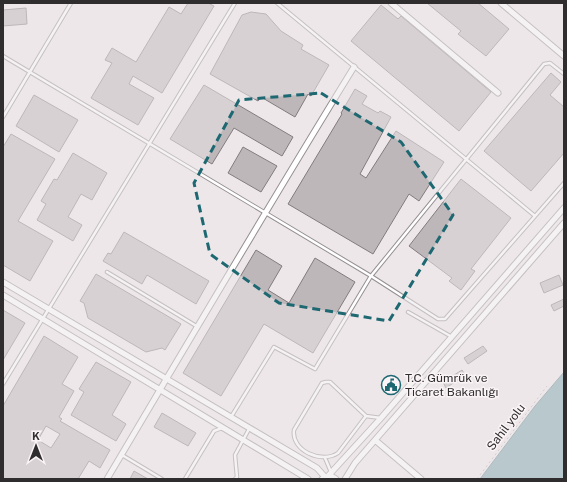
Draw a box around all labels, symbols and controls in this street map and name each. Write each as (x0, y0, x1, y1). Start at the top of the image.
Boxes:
place label: T.C. Gümrük ve Ticaret Bakanlığı (405, 371, 499, 399)
public building icon: T.C. Gümrük ve Ticaret Bakanlığı (380, 374, 402, 396)
street label: Sahil yolu (484, 401, 528, 453)
north arrow (16, 426, 56, 466)
text: K (32, 430, 40, 442)

